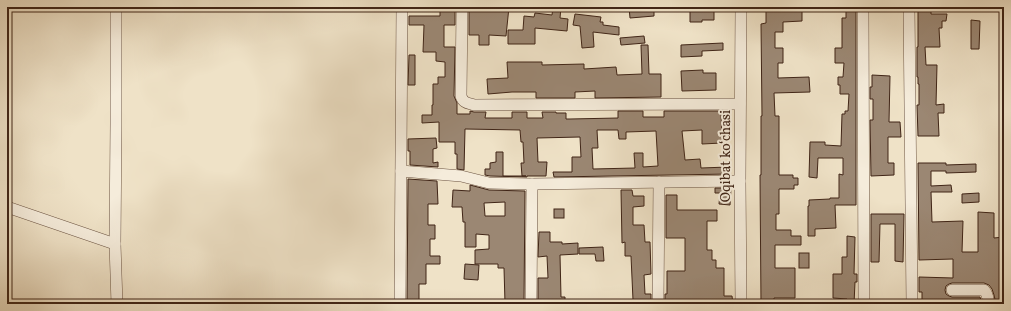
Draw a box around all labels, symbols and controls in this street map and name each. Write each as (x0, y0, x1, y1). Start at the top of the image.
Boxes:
street label: Oqibat koʻchasi (717, 110, 736, 202)

